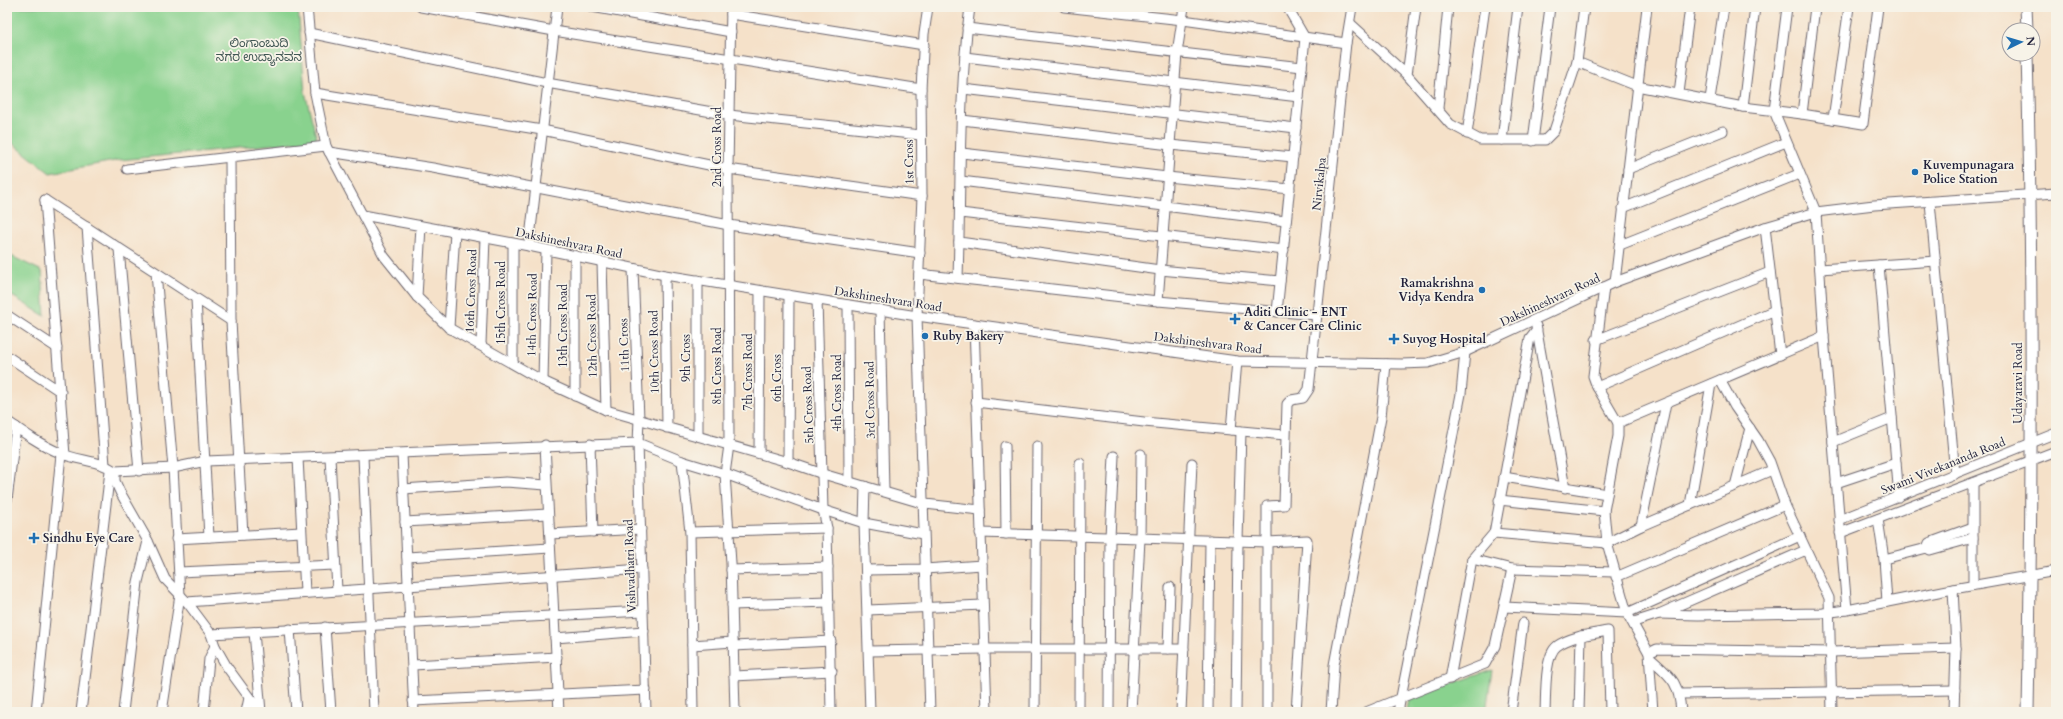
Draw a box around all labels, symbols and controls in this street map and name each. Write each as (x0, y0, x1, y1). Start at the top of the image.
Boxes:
north arrow (2001, 22, 2041, 62)
park label: ಲಿಂಗಾಂಬುದಿ ನಗರ ಉದ್ಯಾನವನ (216, 35, 303, 66)
text: N (2023, 36, 2038, 47)
street label: 2nd Cross Road (709, 106, 725, 187)
street label: 1st Cross (901, 139, 917, 185)
street label: Nirvikalpa (1308, 156, 1330, 212)
place label: Kuvempunagara Police Station (1923, 157, 2014, 187)
marker: Kuvempunagara Police Station (1910, 167, 1920, 177)
street label: Dakshineshvara Road (514, 224, 624, 262)
street label: 16th Cross Road (462, 248, 480, 333)
street label: 15th Cross Road (493, 261, 509, 345)
street label: Dakshineshvara Road (1497, 270, 1603, 330)
street label: 14th Cross Road (523, 272, 541, 357)
place label: Ramakrishna Vidya Kendra (1399, 275, 1474, 305)
street label: Dakshineshvara Road (833, 283, 943, 315)
street label: 13th Cross Road (555, 284, 571, 368)
marker: Ramakrishna Vidya Kendra (1477, 285, 1487, 295)
street label: 12th Cross Road (583, 293, 601, 378)
place label: Aditi Clinic - ENT & Cancer Care Clinic (1244, 304, 1362, 334)
street label: 10th Cross Road (645, 309, 663, 394)
marker: Aditi Clinic - ENT & Cancer Care Clinic (1229, 313, 1241, 325)
street label: 11th Cross (615, 318, 633, 372)
street label: 8th Cross Road (709, 327, 725, 405)
place label: Ruby Bakery (933, 328, 1004, 344)
street label: Dakshineshvara Road (1153, 328, 1263, 358)
marker: Ruby Bakery (920, 331, 930, 341)
place label: Suyog Hospital (1403, 331, 1487, 347)
street label: 7th Cross Road (740, 333, 756, 411)
marker: Suyog Hospital (1388, 333, 1400, 345)
street label: 9th Cross (678, 334, 694, 382)
street label: Udayaravi Road (2010, 342, 2026, 424)
street label: 6th Cross (769, 354, 785, 402)
street label: 4th Cross Road (829, 354, 845, 432)
street label: 3rd Cross Road (861, 360, 879, 439)
street label: 5th Cross Road (799, 365, 817, 444)
street label: Swami Vivekananda Road (1878, 433, 2008, 498)
street label: Vishvadhatri Road (620, 518, 640, 613)
place label: Sindhu Eye Care (43, 530, 134, 546)
marker: Sindhu Eye Care (28, 532, 40, 544)

